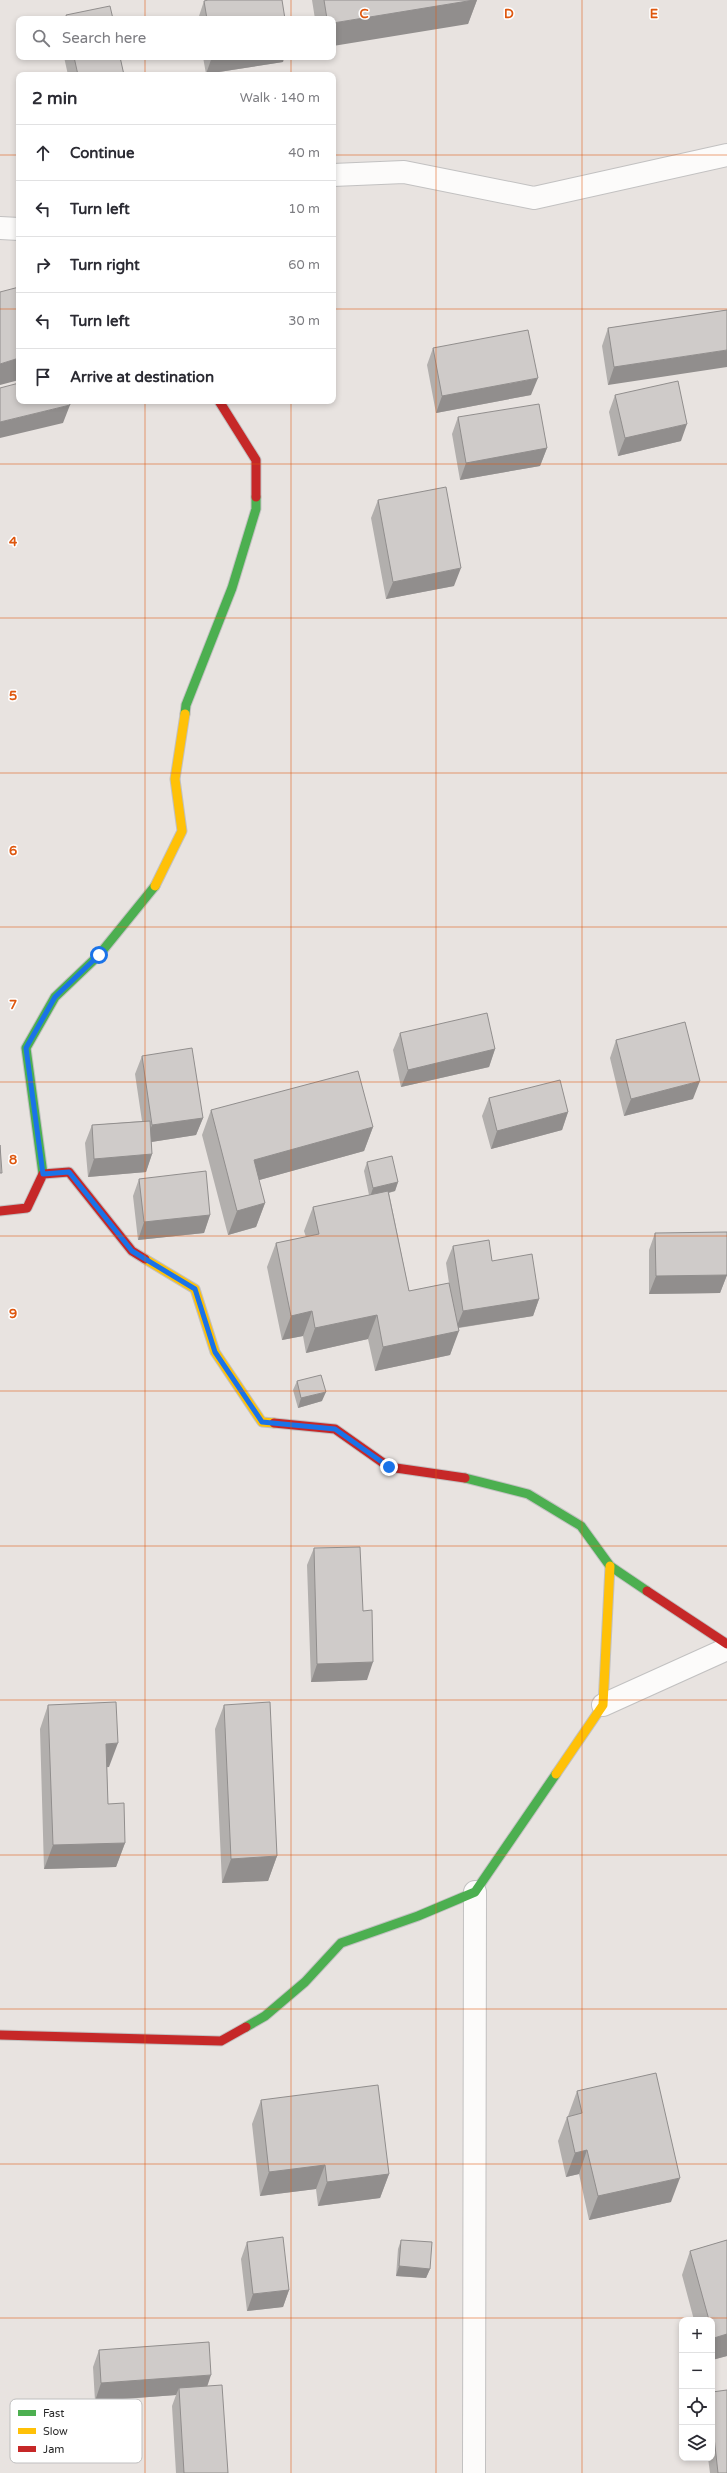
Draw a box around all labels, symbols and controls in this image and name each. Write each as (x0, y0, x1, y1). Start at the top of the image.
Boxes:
text: C (359, 6, 369, 22)
text: D (504, 6, 514, 22)
text: E (650, 6, 658, 22)
search box (16, 16, 336, 60)
icon: search (30, 27, 52, 49)
text: Search here (62, 29, 146, 47)
text: 2 min (32, 88, 77, 109)
text: Walk · 140 m (240, 90, 320, 106)
icon: ahead (32, 142, 54, 164)
text: Continue (70, 144, 134, 162)
text: 40 m (288, 145, 320, 161)
icon: left (32, 198, 54, 220)
text: Turn left (70, 200, 130, 218)
text: 10 m (288, 201, 320, 217)
icon: right (32, 254, 54, 276)
text: Turn right (70, 256, 140, 274)
text: 60 m (288, 257, 320, 273)
icon: left (32, 310, 54, 332)
text: Turn left (70, 312, 130, 330)
text: 30 m (288, 313, 320, 329)
icon: arrive (32, 366, 54, 388)
text: Arrive at destination (70, 368, 214, 386)
text: 4 (9, 534, 18, 550)
text: 5 (9, 688, 17, 704)
text: 6 (9, 843, 17, 859)
route start (90, 946, 108, 964)
text: 7 (9, 997, 17, 1013)
text: 8 (9, 1152, 17, 1168)
text: 9 (9, 1306, 17, 1322)
route end (380, 1458, 398, 1476)
map controls (679, 2317, 715, 2461)
button: + (679, 2317, 715, 2353)
button: − (679, 2353, 715, 2389)
button: locate (679, 2389, 715, 2425)
legend (10, 2399, 142, 2463)
text: Fast (43, 2407, 64, 2420)
text: Slow (43, 2425, 68, 2438)
button: layers (679, 2425, 715, 2461)
text: Jam (43, 2443, 64, 2456)

